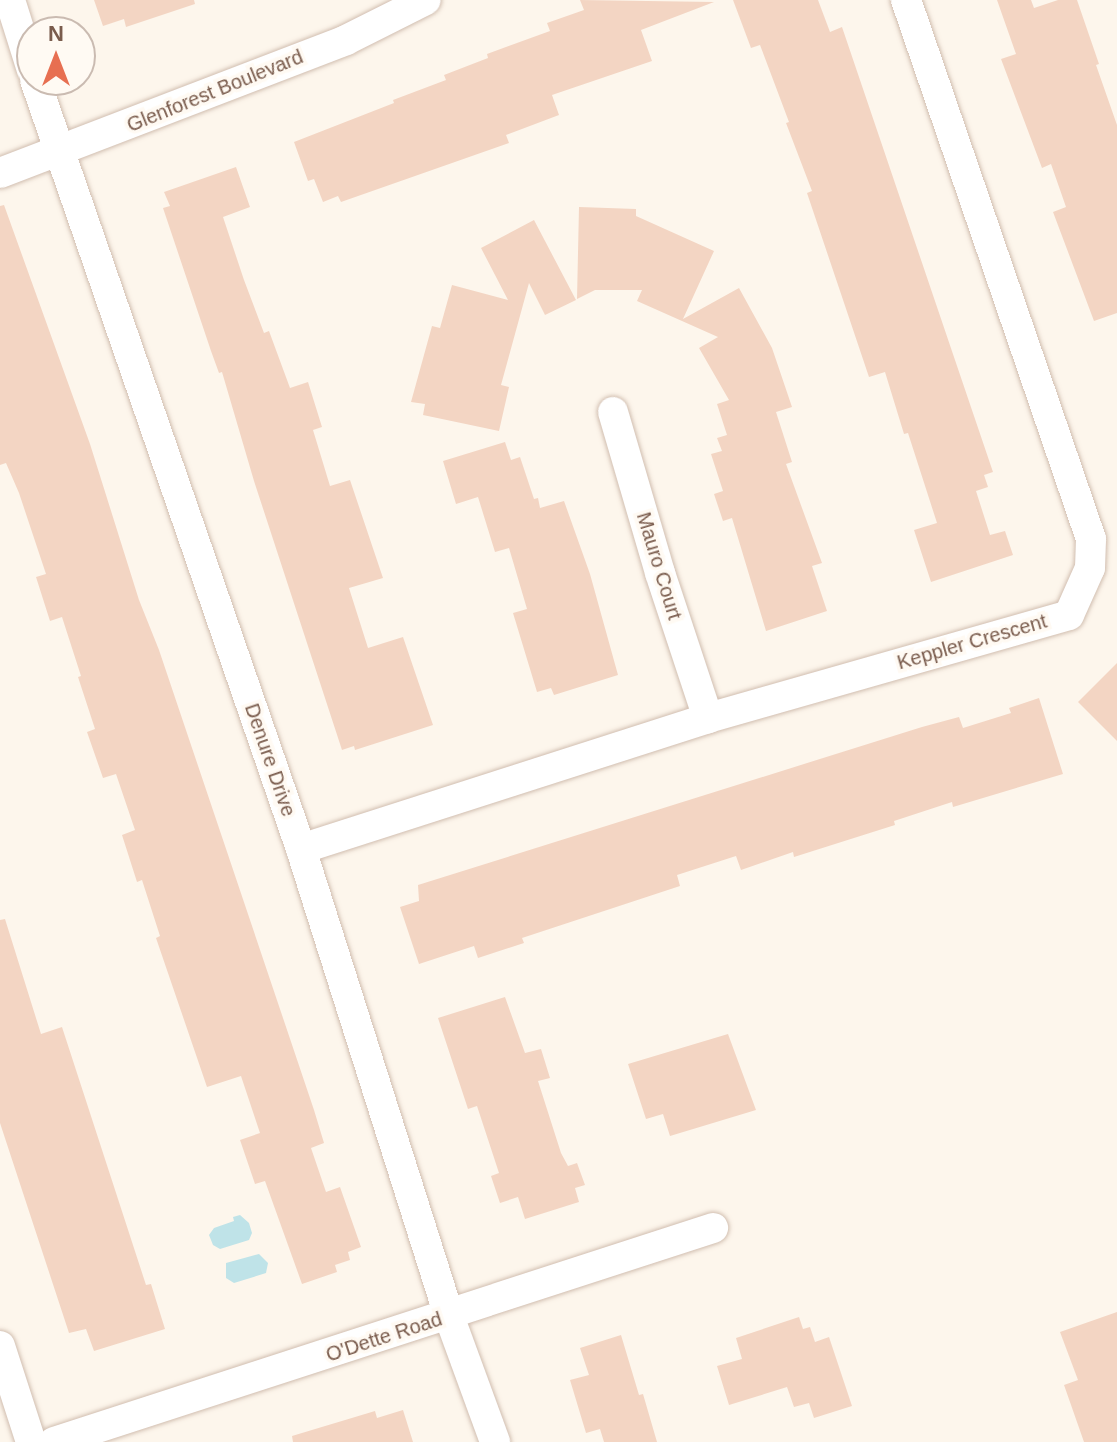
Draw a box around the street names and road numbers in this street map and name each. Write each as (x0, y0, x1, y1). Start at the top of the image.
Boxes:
street label: Glenforest Boulevard (123, 45, 307, 137)
street label: Mauro Court (631, 509, 687, 623)
street label: Keppler Crescent (894, 609, 1050, 675)
street label: Denure Drive (239, 700, 301, 820)
street label: O'Dette Road (323, 1307, 445, 1367)

